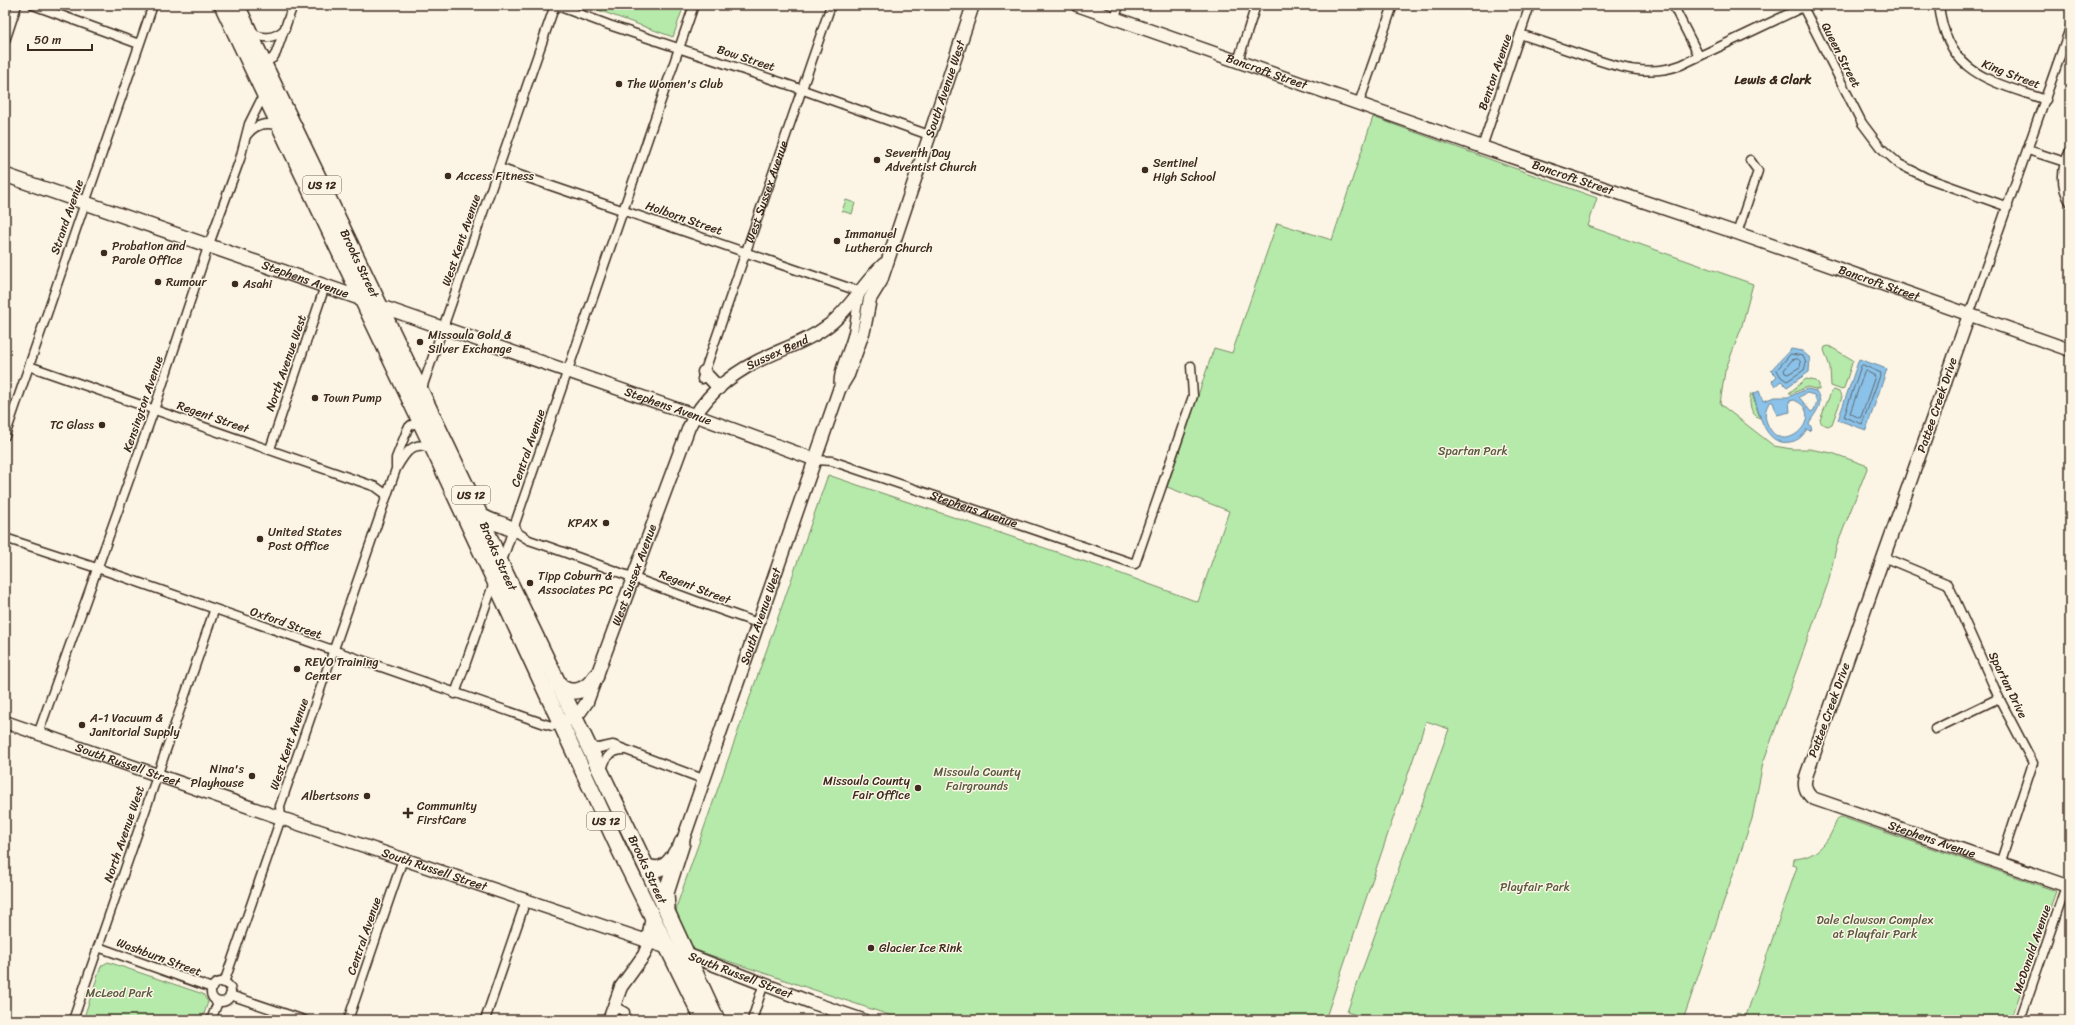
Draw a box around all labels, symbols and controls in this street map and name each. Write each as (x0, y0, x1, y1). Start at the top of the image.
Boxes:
street label: Queen Street (1815, 18, 1867, 92)
scale bar (28, 26, 92, 52)
text: 50 m (34, 29, 61, 51)
street label: Benton Avenue (1472, 31, 1518, 113)
street label: South Avenue West (919, 36, 972, 140)
street label: Bow Street (714, 38, 778, 78)
street label: Bancroft Street (1223, 47, 1311, 96)
street label: King Street (1979, 53, 2043, 95)
district label: Lewis & Clark (1735, 68, 1813, 91)
place label: The Women's Club (627, 73, 724, 95)
marker: The Women's Club (614, 79, 624, 89)
street label: West Sussex Avenue (739, 137, 795, 246)
place label: Seventh Day Adventist Church (884, 142, 977, 178)
place label: Sentinel High School (1153, 152, 1216, 188)
street label: Bancroft Street (1529, 154, 1618, 202)
marker: Seventh Day Adventist Church (872, 155, 882, 165)
place label: Access Fitness (455, 165, 534, 187)
marker: Sentinel High School (1140, 165, 1150, 175)
marker: Access Fitness (443, 171, 453, 181)
street label: Strand Avenue (44, 176, 90, 258)
road number: US 12 (303, 176, 341, 194)
street label: West Kent Avenue (435, 191, 487, 289)
street label: Holborn Street (642, 195, 726, 241)
place label: Immanuel Lutheran Church (844, 223, 933, 259)
street label: Brooks Street (334, 225, 386, 303)
place label: Probation and Parole Office (112, 235, 186, 271)
marker: Immanuel Lutheran Church (832, 236, 842, 246)
marker: Probation and Parole Office (99, 248, 109, 258)
street label: Stephens Avenue (259, 254, 352, 305)
street label: Bancroft Street (1836, 259, 1924, 308)
place label: Rumour (166, 271, 207, 293)
place label: Asahi (242, 273, 273, 295)
marker: Rumour (153, 277, 163, 287)
marker: Asahi (230, 279, 240, 289)
street label: North Avenue West (259, 312, 313, 414)
place label: Missoula Gold & Silver Exchange (428, 324, 512, 360)
street label: Sussex Bend (742, 328, 813, 376)
marker: Missoula Gold & Silver Exchange (415, 337, 425, 347)
street label: Kensington Avenue (116, 353, 170, 455)
street label: Pattee Creek Drive (1910, 354, 1964, 456)
street label: Stephens Avenue (621, 381, 715, 432)
place label: Town Pump (323, 387, 382, 409)
marker: Town Pump (310, 393, 320, 403)
street label: Regent Street (174, 394, 253, 440)
street label: Central Avenue (504, 406, 552, 490)
place label: TC Glass (50, 414, 94, 436)
marker: TC Glass (97, 420, 107, 430)
park label: Spartan Park (1438, 440, 1508, 462)
street label: Stephens Avenue (927, 484, 1021, 534)
road number: US 12 (452, 486, 490, 504)
place label: KPAX (568, 512, 598, 534)
street label: Brooks Street (473, 518, 524, 596)
marker: KPAX (601, 518, 611, 528)
place label: United States Post Office (268, 521, 342, 557)
street label: West Sussex Avenue (605, 521, 663, 629)
marker: United States Post Office (255, 534, 265, 544)
street label: Regent Street (656, 563, 735, 611)
street label: South Avenue West (734, 564, 788, 668)
place label: Tipp Coburn & Associates PC (537, 565, 614, 601)
marker: Tipp Coburn & Associates PC (525, 578, 535, 588)
street label: Oxford Street (247, 600, 325, 646)
street label: Spartan Drive (1982, 648, 2034, 722)
place label: REVO Training Center (305, 651, 378, 687)
street label: Pattee Creek Drive (1802, 659, 1856, 761)
marker: REVO Training Center (292, 664, 302, 674)
street label: West Kent Avenue (263, 695, 315, 793)
place label: A-1 Vacuum & Janitorial Supply (89, 707, 180, 743)
marker: A-1 Vacuum & Janitorial Supply (77, 720, 87, 730)
street label: South Russell Street (72, 736, 184, 794)
place label: Nina's Playhouse (191, 758, 244, 794)
park label: Missoula County Fairgrounds (933, 761, 1021, 797)
place label: Missoula County Fair Office (823, 770, 911, 806)
marker: Nina's Playhouse (247, 771, 257, 781)
street label: North Avenue West (97, 783, 151, 885)
marker: Missoula County Fair Office (913, 783, 923, 793)
place label: Albertsons (300, 785, 359, 807)
marker: Albertsons (362, 791, 372, 801)
place label: Community FirstCare (417, 795, 478, 831)
marker: Community FirstCare (402, 807, 414, 819)
road number: US 12 (587, 812, 625, 830)
street label: Stephens Avenue (1885, 814, 1979, 865)
street label: Brooks Street (622, 831, 674, 909)
street label: South Russell Street (379, 842, 491, 898)
park label: Playfair Park (1500, 876, 1570, 898)
street label: Central Avenue (340, 894, 388, 978)
street label: McDonald Avenue (2006, 902, 2058, 996)
park label: Dale Clawson Complex at Playfair Park (1817, 909, 1934, 945)
street label: Washburn Street (113, 931, 205, 983)
place label: Glacier Ice Rink (879, 937, 963, 959)
marker: Glacier Ice Rink (866, 943, 876, 953)
street label: South Russell Street (685, 945, 797, 1006)
park label: McLeod Park (85, 982, 153, 1004)

